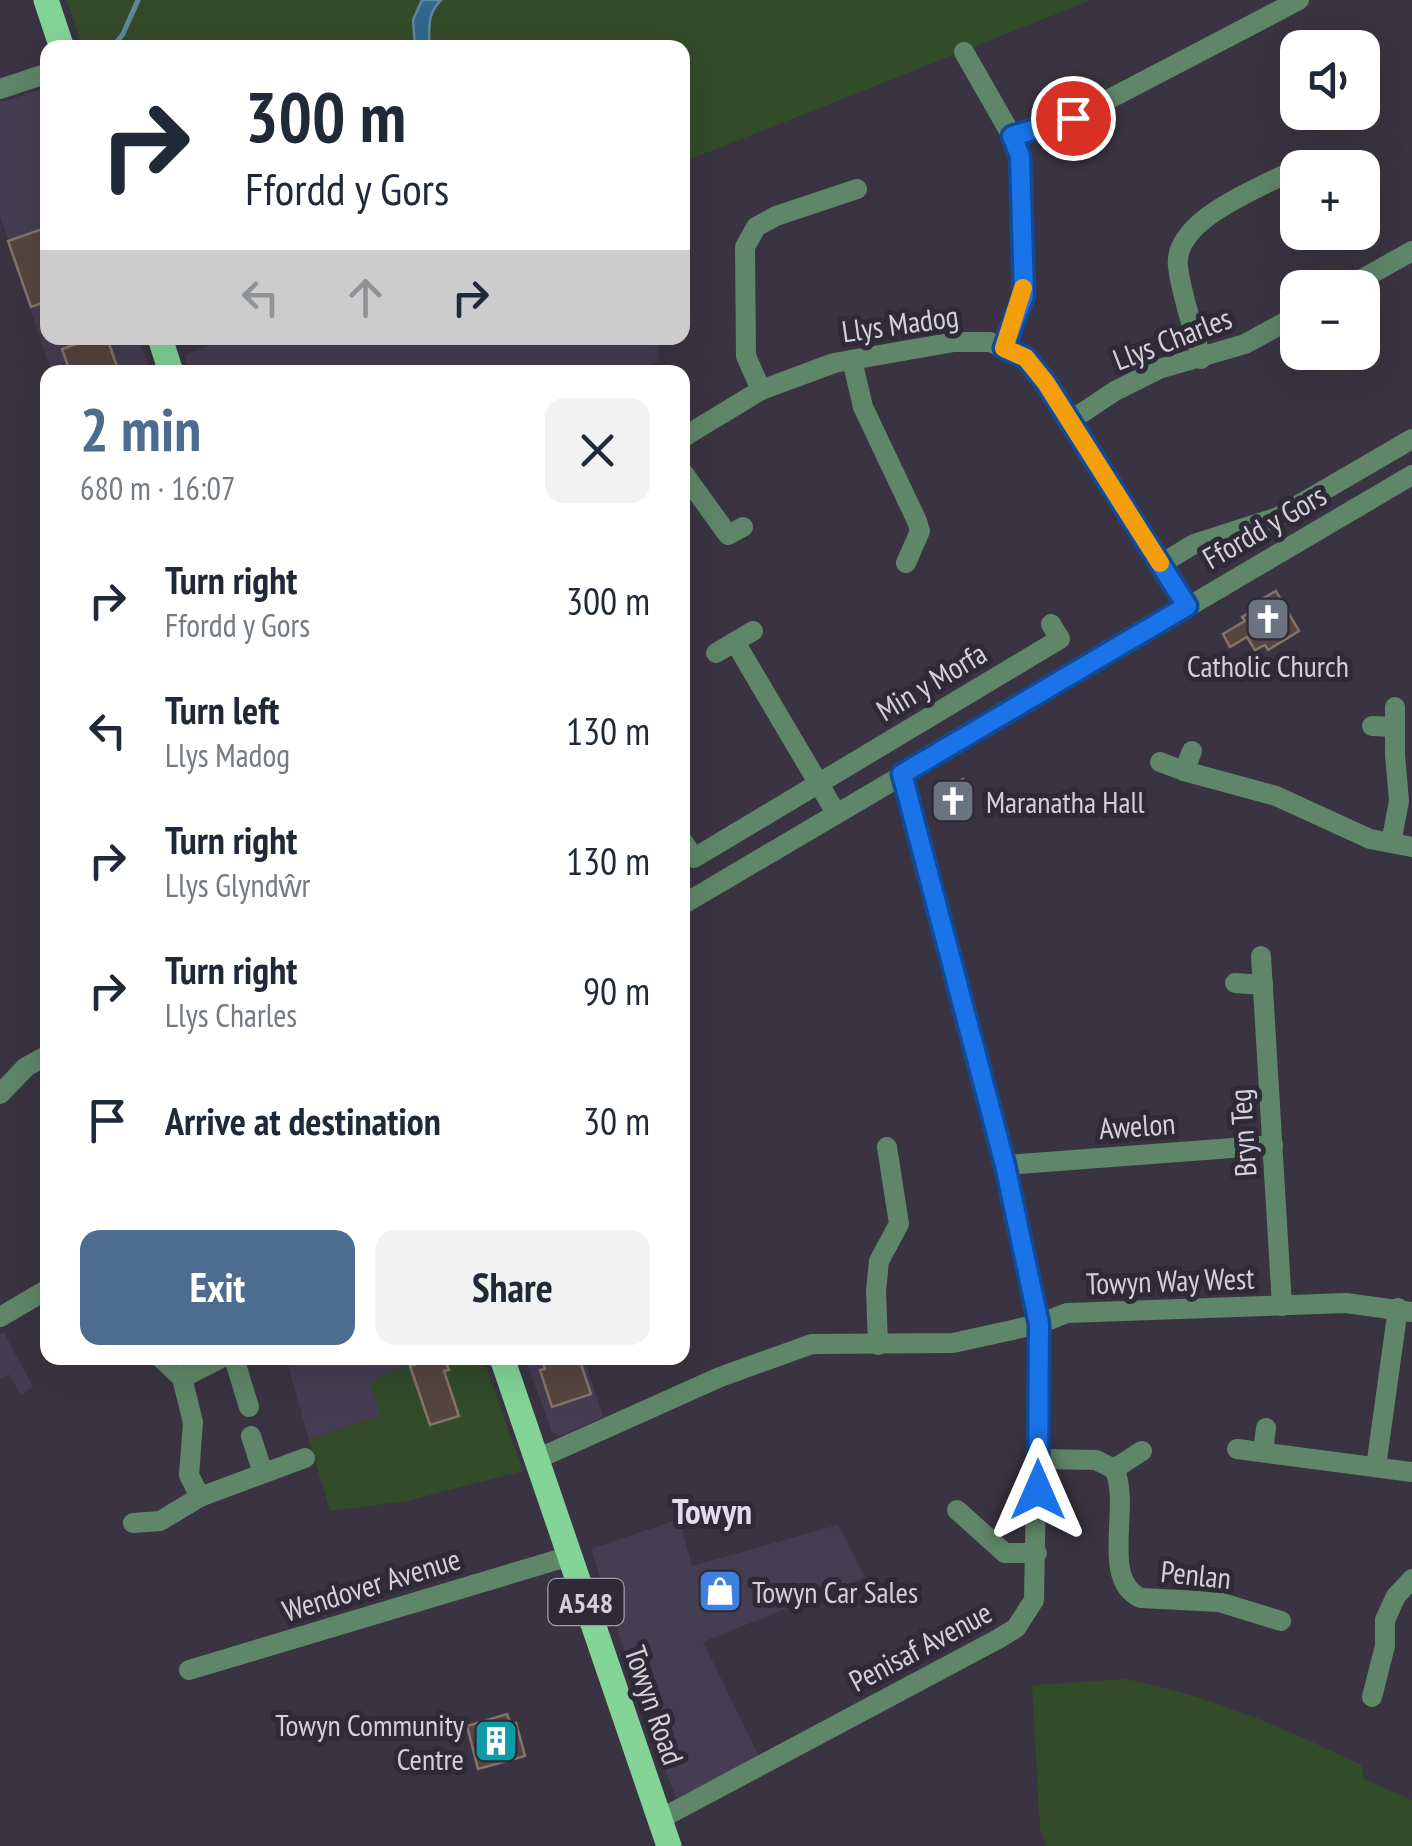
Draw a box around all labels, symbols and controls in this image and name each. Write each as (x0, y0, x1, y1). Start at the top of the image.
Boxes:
map controls (1280, 30, 1380, 370)
button: sound (1280, 30, 1380, 130)
text: 300 m (245, 71, 406, 161)
pin (1031, 76, 1116, 161)
icon: right (80, 80, 210, 210)
icon: arrive (1046, 91, 1101, 146)
button: + (1280, 150, 1380, 250)
text: Ffordd y Gors (245, 159, 449, 217)
icon: left (233, 270, 288, 325)
icon: ahead (338, 270, 393, 325)
icon: right (443, 270, 498, 325)
button: − (1280, 270, 1380, 370)
street label: Llys Madog (839, 296, 961, 350)
street label: Llys Charles (1107, 298, 1237, 378)
text: 2 min (80, 390, 201, 468)
button: close (545, 398, 650, 503)
text: 680 m · 16:07 (80, 467, 235, 509)
street label: Ffordd y Gors (1195, 475, 1333, 577)
text: Turn right (165, 555, 297, 604)
icon: right (80, 573, 135, 628)
text: 300 m (566, 576, 650, 625)
church icon: Catholic Church (1245, 596, 1291, 642)
text: Ffordd y Gors (165, 604, 310, 646)
street label: Min y Morfa (869, 633, 993, 729)
place label: Catholic Church (1187, 646, 1349, 685)
text: Turn left (165, 685, 279, 734)
icon: left (80, 703, 135, 758)
text: 130 m (566, 706, 650, 755)
text: Llys Madog (165, 734, 290, 776)
church icon: Maranatha Hall (930, 778, 976, 824)
place label: Maranatha Hall (986, 782, 1144, 821)
text: Turn right (165, 815, 297, 864)
icon: right (80, 833, 135, 888)
text: 130 m (566, 836, 650, 885)
text: Llys Glyndŵr (165, 864, 310, 906)
text: Turn right (165, 945, 297, 994)
icon: right (80, 963, 135, 1018)
text: 90 m (583, 966, 650, 1015)
text: Llys Charles (165, 994, 297, 1036)
street label: Bryn Teg (1219, 1088, 1265, 1178)
icon: arrive (80, 1093, 135, 1148)
text: Arrive at destination (165, 1096, 441, 1145)
text: 30 m (583, 1096, 650, 1145)
street label: Awelon (1097, 1103, 1177, 1147)
button: Exit (80, 1230, 355, 1345)
button: Share (375, 1230, 650, 1345)
street label: Towyn Way West (1085, 1258, 1256, 1302)
position arrow (986, 1438, 1090, 1542)
district label: Towyn (672, 1488, 752, 1534)
street label: Wendover Avenue (277, 1538, 465, 1630)
street label: Penlan (1159, 1551, 1233, 1597)
shop icon: Towyn Car Sales (697, 1568, 743, 1614)
place label: Towyn Car Sales (752, 1572, 918, 1611)
road number: A548 (548, 1579, 624, 1625)
street label: Penisaf Avenue (842, 1592, 998, 1700)
street label: Towyn Road (617, 1641, 693, 1769)
place label: Towyn Community Centre (275, 1705, 465, 1778)
building icon: Towyn Community Centre (473, 1718, 519, 1764)

